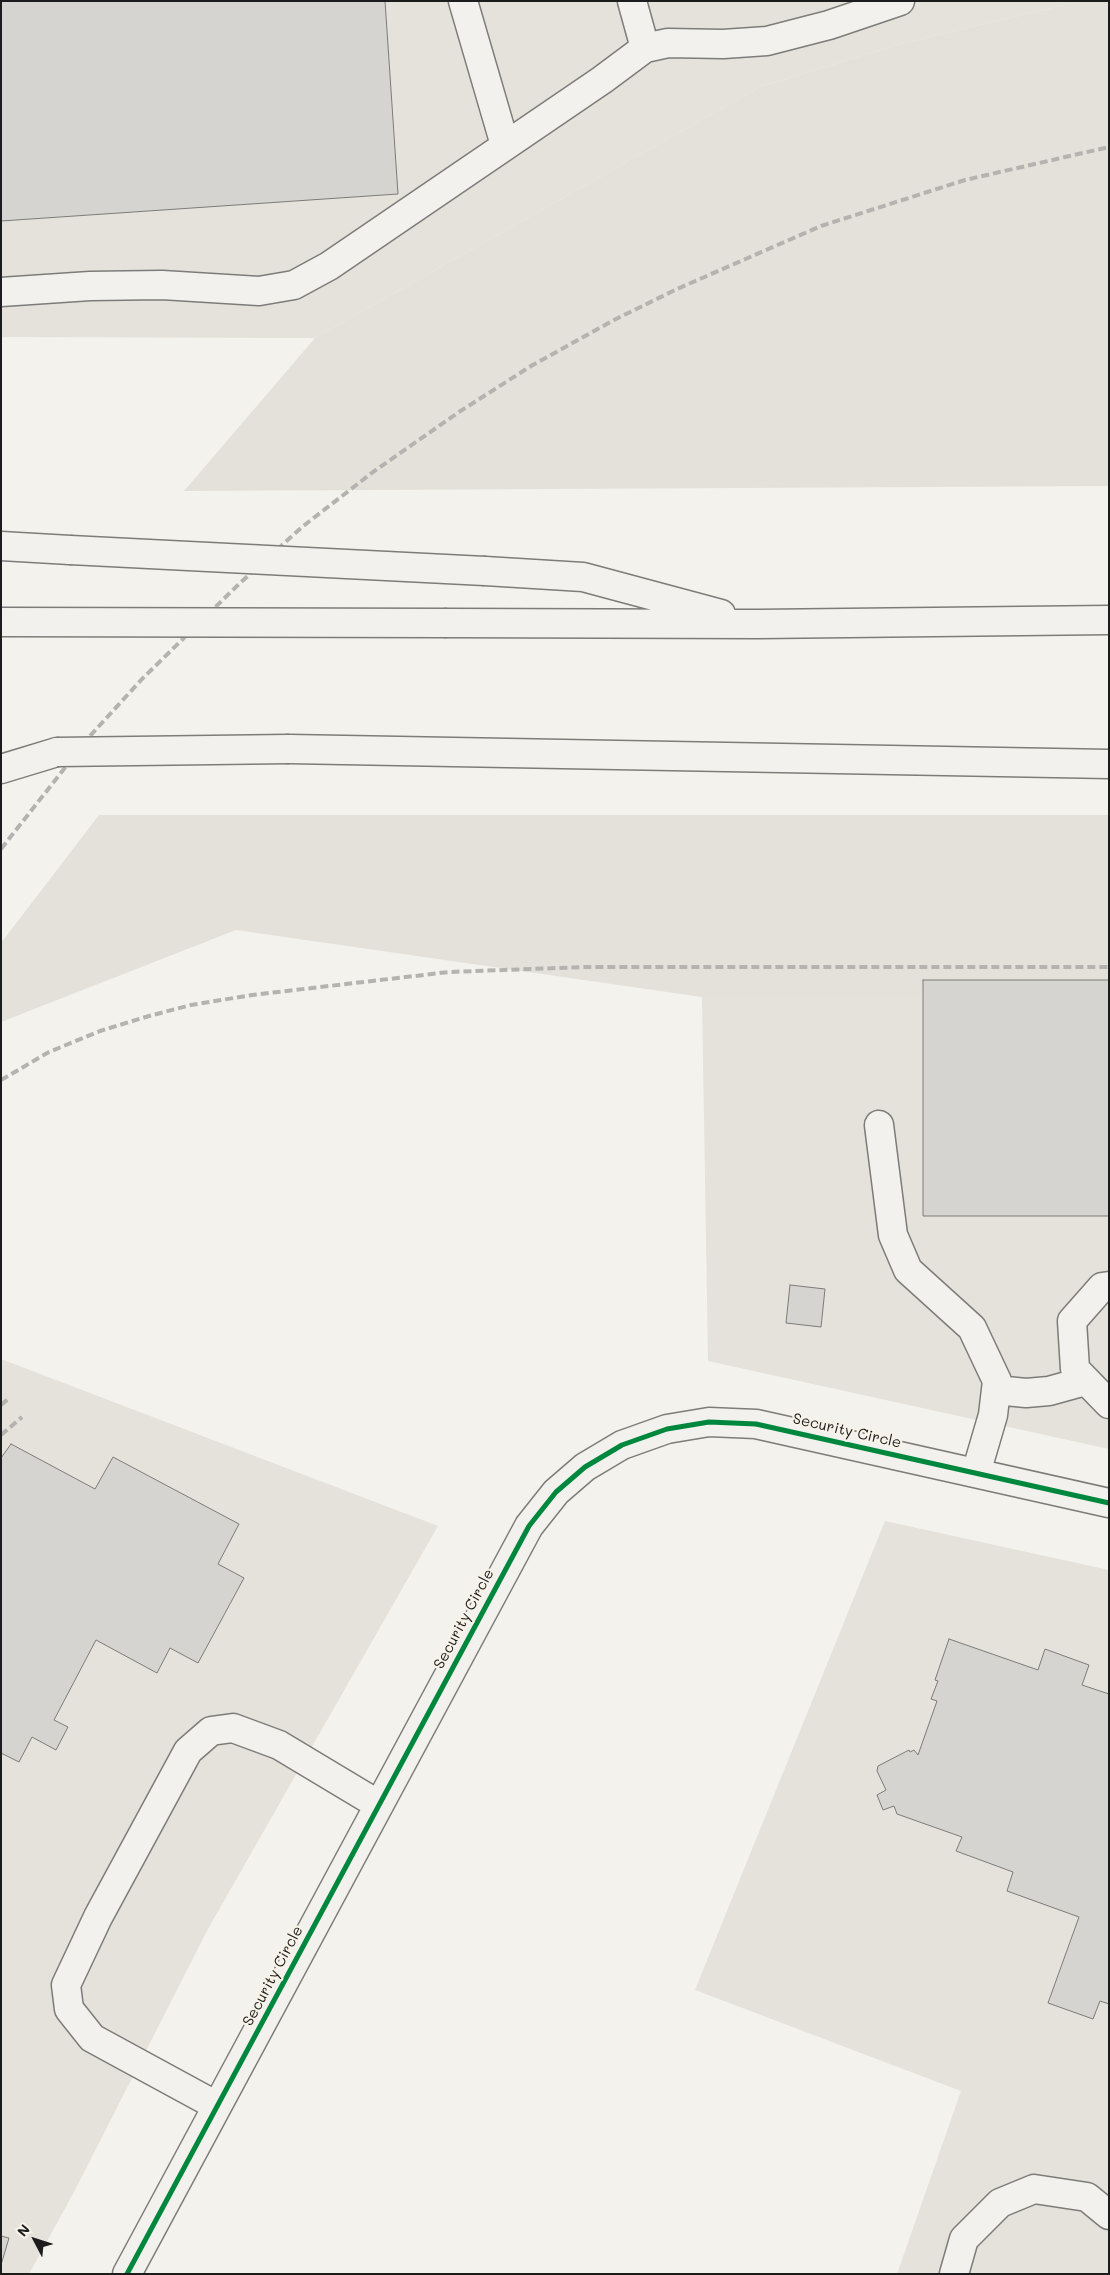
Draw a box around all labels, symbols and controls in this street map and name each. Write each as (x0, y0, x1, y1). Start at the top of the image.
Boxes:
street label: Security Circle (791, 1410, 903, 1452)
street label: Security Circle (430, 1566, 498, 1672)
street label: Security Circle (239, 1923, 307, 2029)
north arrow (10, 2215, 60, 2265)
text: N (12, 2220, 34, 2240)

